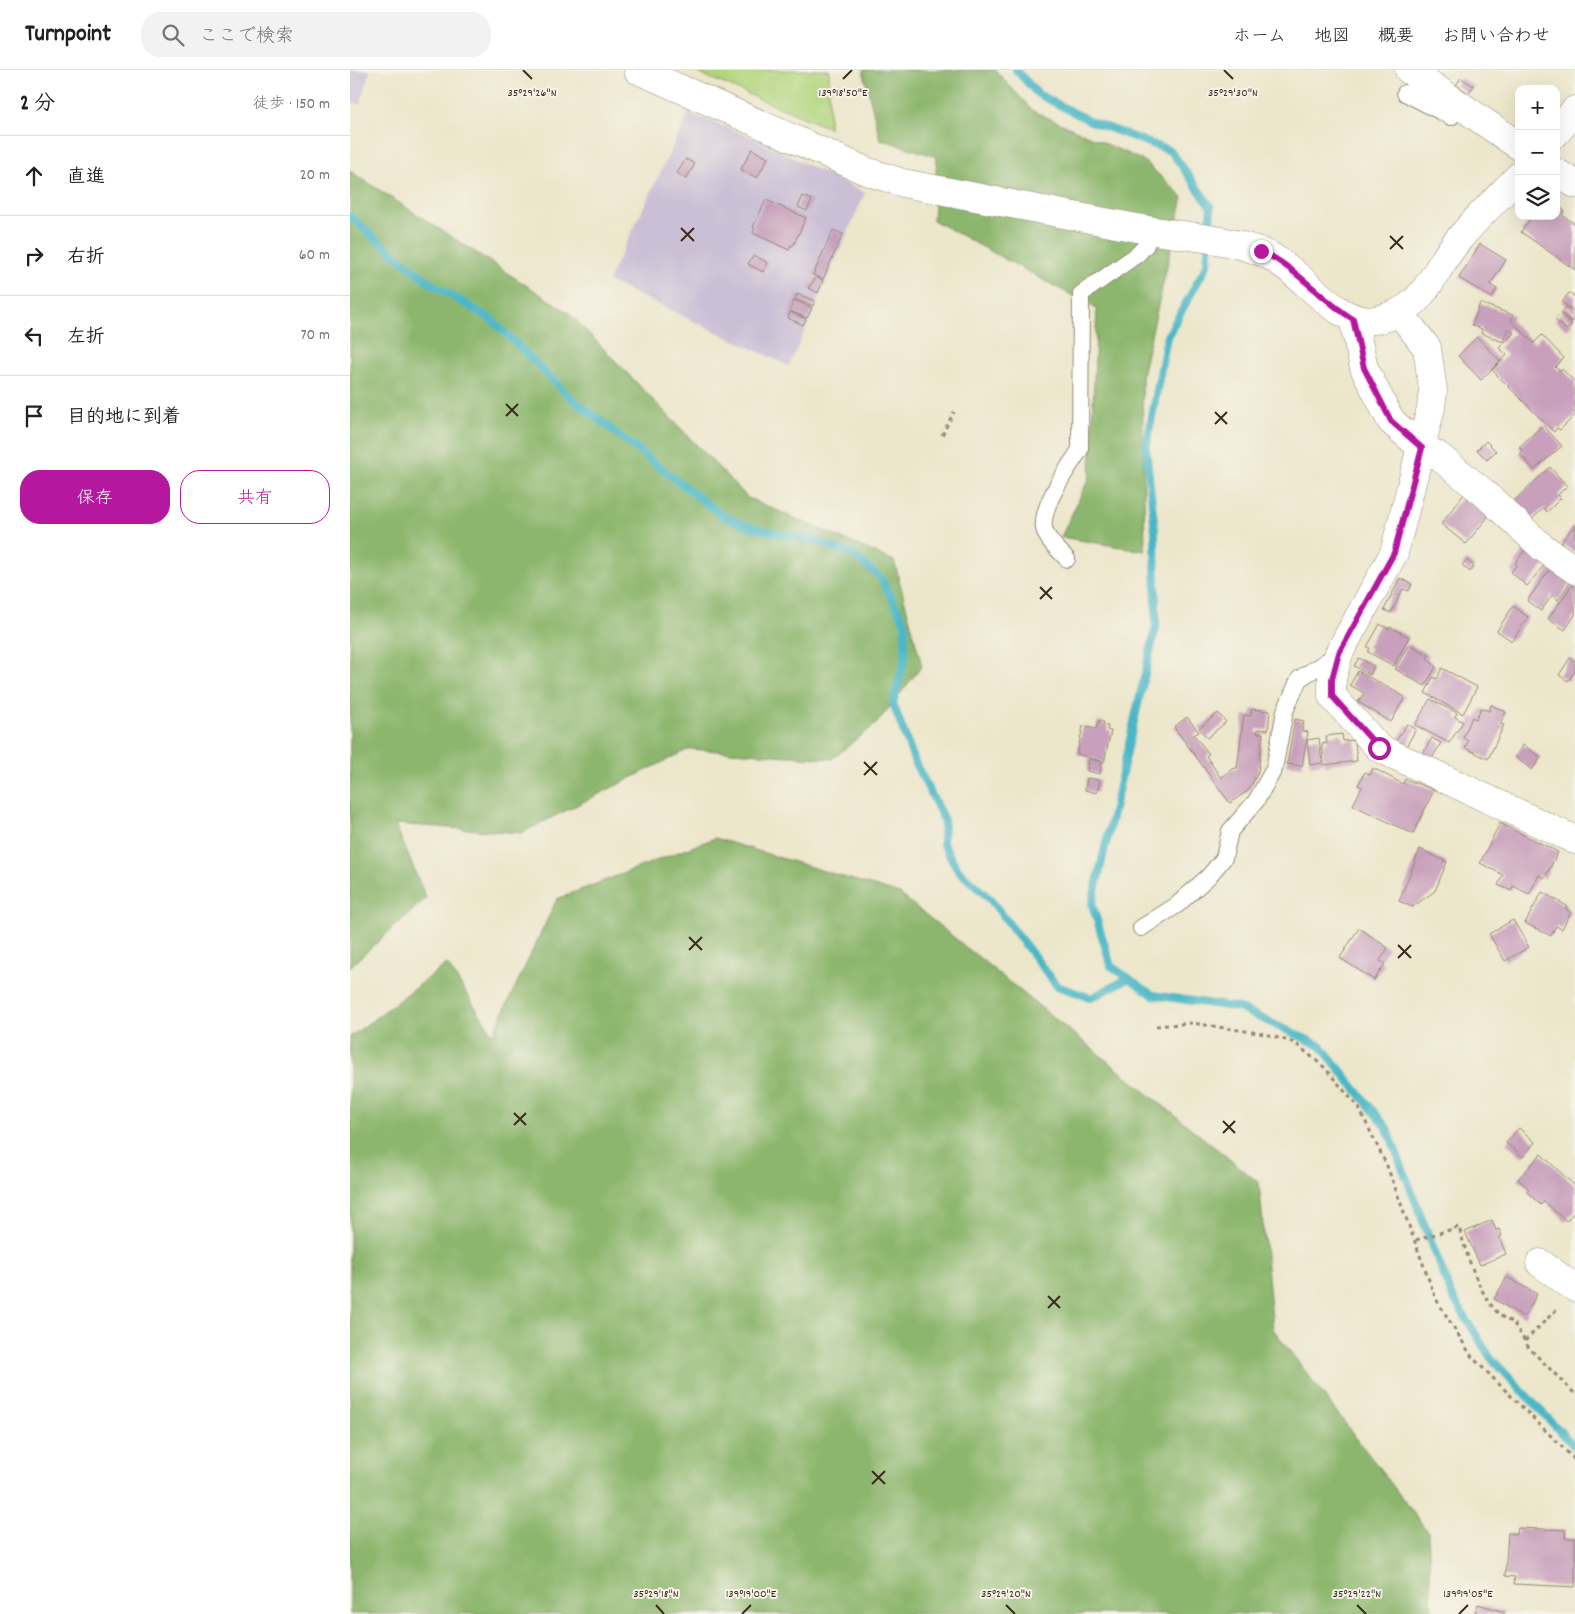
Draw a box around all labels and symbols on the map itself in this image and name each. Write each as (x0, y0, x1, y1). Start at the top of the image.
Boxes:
text: 35°29'26"N (507, 85, 557, 102)
text: 139°18'50"E (819, 85, 868, 102)
text: 35°29'30"N (1208, 85, 1258, 102)
route end (1250, 240, 1273, 263)
route start (1368, 737, 1391, 760)
text: 35°29'18"N (633, 1586, 679, 1603)
text: 139°19'00"E (726, 1586, 777, 1603)
text: 35°29'20"N (981, 1586, 1031, 1603)
text: 35°29'22"N (1333, 1586, 1381, 1603)
text: 139°19'05"E (1443, 1586, 1493, 1603)

